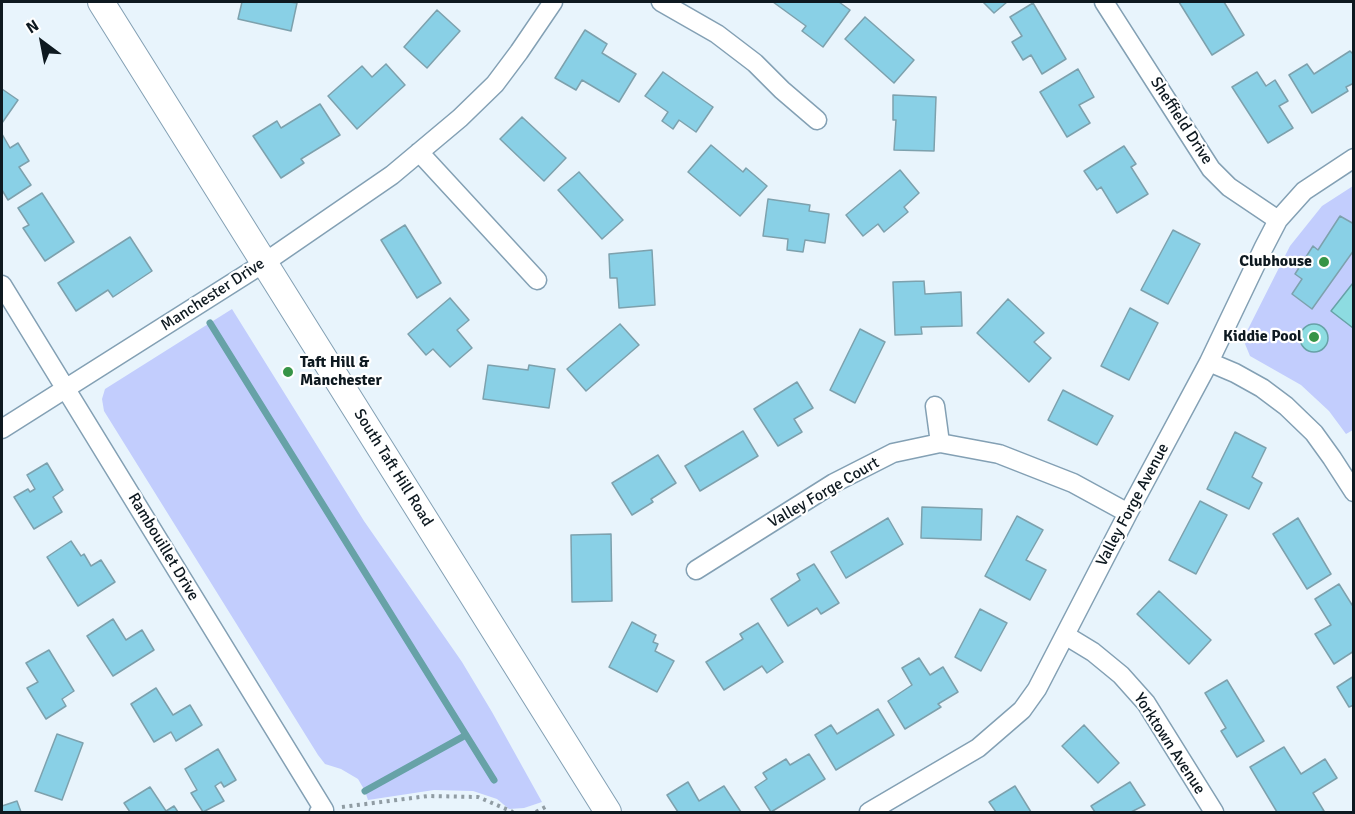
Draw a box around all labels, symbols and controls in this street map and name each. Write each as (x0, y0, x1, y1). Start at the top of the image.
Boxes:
north arrow (12, 12, 72, 72)
text: N (22, 15, 42, 38)
street label: Sheffield Drive (1146, 74, 1216, 168)
place label: Clubhouse (1239, 252, 1312, 272)
street label: Manchester Drive (158, 254, 268, 336)
marker: Clubhouse (1317, 255, 1331, 269)
place label: Kiddie Pool (1223, 327, 1302, 347)
marker: Kiddie Pool (1307, 330, 1321, 344)
place label: Taft Hill & Manchester (300, 353, 382, 391)
marker: Taft Hill & Manchester (281, 365, 295, 379)
street label: South Taft Hill Road (349, 406, 437, 530)
street label: Valley Forge Avenue (1092, 440, 1174, 570)
street label: Valley Forge Court (765, 453, 883, 533)
street label: Rambouillet Drive (123, 490, 203, 604)
street label: Yorktown Avenue (1129, 690, 1209, 798)

